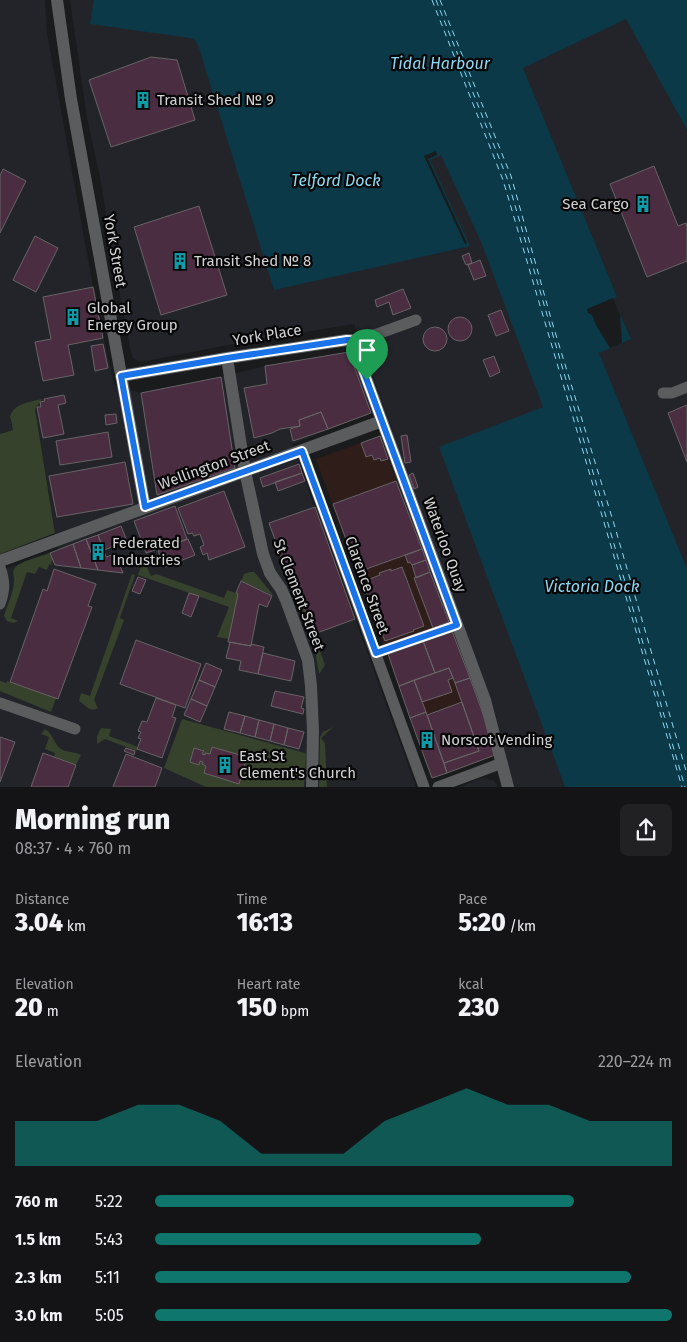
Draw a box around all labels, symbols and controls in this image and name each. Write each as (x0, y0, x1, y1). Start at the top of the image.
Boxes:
water label: Tidal Harbour (390, 54, 491, 73)
building icon: Transit Shed № 9 (133, 90, 153, 110)
place label: Transit Shed № 9 (157, 91, 274, 109)
water label: Telford Dock (291, 171, 381, 190)
building icon: Sea Cargo (633, 194, 653, 214)
place label: Sea Cargo (562, 195, 629, 213)
street label: York Street (100, 213, 130, 290)
building icon: Transit Shed № 8 (170, 251, 190, 271)
place label: Transit Shed № 8 (194, 252, 311, 270)
place label: Global Energy Group (87, 299, 178, 334)
building icon: Global Energy Group (63, 307, 83, 327)
street label: York Place (231, 321, 303, 349)
pin (346, 329, 388, 380)
icon: arrive (353, 336, 381, 364)
street label: Wellington Street (156, 436, 273, 494)
street label: Waterloo Quay (420, 495, 471, 595)
place label: Federated Industries (112, 534, 181, 569)
street label: Clarence Street (341, 534, 393, 637)
street label: St Clement Street (269, 537, 329, 654)
building icon: Federated Industries (88, 542, 108, 562)
water label: Victoria Dock (545, 577, 640, 596)
building icon: Norscot Vending (417, 730, 437, 750)
place label: Norscot Vending (441, 731, 553, 749)
place label: East St Clement's Church (239, 747, 356, 782)
building icon: East St Clement's Church (215, 755, 235, 775)
text: Morning run (15, 803, 170, 836)
button: share (620, 804, 672, 856)
text: 08:37 · 4 × 760 m (15, 839, 131, 858)
text: Distance (15, 891, 69, 908)
text: Time (237, 891, 267, 908)
text: Pace (458, 891, 487, 908)
text: 3.04 (15, 908, 63, 938)
text: 16:13 (237, 908, 293, 938)
text: 5:20 (458, 908, 506, 938)
text: km (63, 918, 86, 935)
text: /km (506, 918, 536, 935)
text: Elevation (15, 976, 74, 993)
text: Heart rate (237, 976, 300, 993)
text: kcal (458, 976, 484, 993)
text: 20 (15, 993, 43, 1023)
text: 150 (237, 993, 277, 1023)
text: 230 (458, 993, 499, 1023)
text: m (43, 1003, 59, 1020)
text: bpm (277, 1003, 309, 1020)
text: Elevation (15, 1052, 82, 1071)
text: 220–224 m (598, 1052, 672, 1071)
text: 760 m (15, 1192, 58, 1211)
text: 5:22 (95, 1192, 123, 1211)
text: 1.5 km (15, 1230, 61, 1249)
text: 5:43 (95, 1230, 123, 1249)
text: 2.3 km (15, 1268, 62, 1287)
text: 5:11 (95, 1268, 120, 1287)
text: 3.0 km (15, 1306, 62, 1325)
text: 5:05 (95, 1306, 124, 1325)

